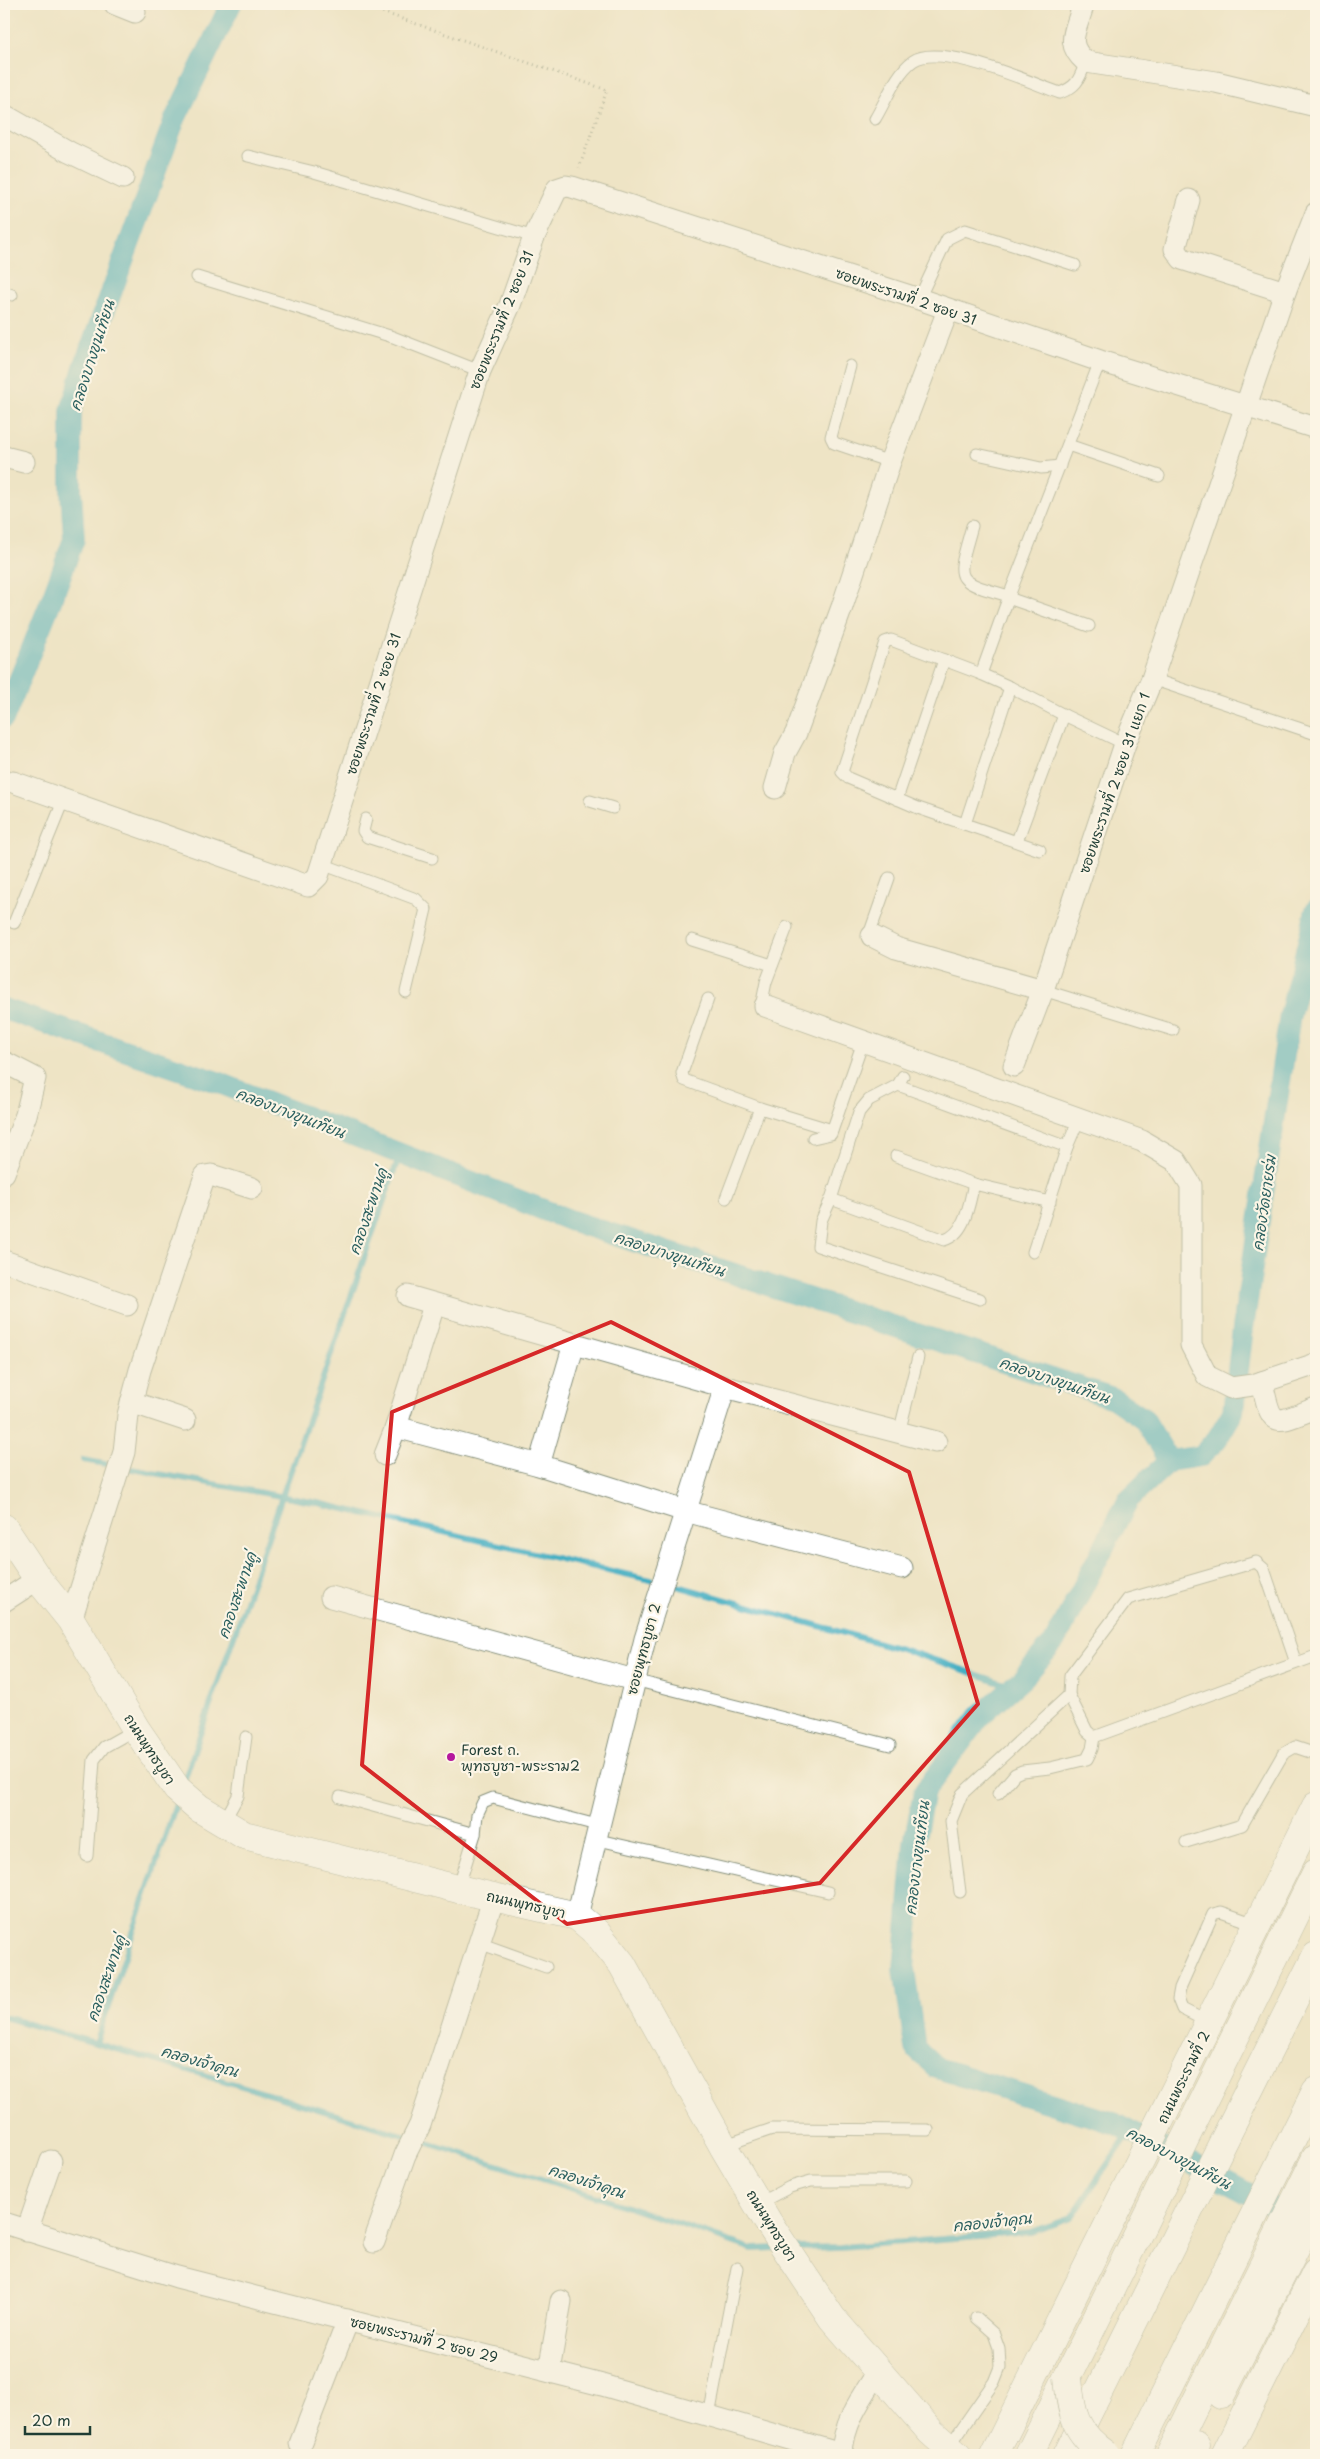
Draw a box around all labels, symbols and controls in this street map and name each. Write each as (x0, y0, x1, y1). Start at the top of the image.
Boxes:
street label: ซอยพระรามที่ 2 ซอย 31 (462, 247, 538, 393)
street label: ซอยพระรามที่ 2 ซอย 31 (833, 260, 980, 330)
water label: คลองบางขุนเทียน (62, 296, 121, 414)
street label: ซอยพระรามที่ 2 ซอย 31 (338, 630, 406, 778)
street label: ซอยพระรามที่ 2 ซอย 31 แยก 1 (1071, 689, 1155, 876)
water label: คลองบางขุนเทียน (233, 1081, 350, 1145)
water label: คลองวัดยายร่ม (1245, 1152, 1281, 1253)
water label: คลองสะพานคู่ (341, 1162, 395, 1258)
water label: คลองบางขุนเทียน (611, 1224, 729, 1283)
water label: คลองบางขุนเทียน (997, 1349, 1114, 1410)
water label: คลองสะพานคู่ (210, 1546, 264, 1642)
street label: ซอยพุทธบูชา 2 (621, 1601, 665, 1697)
street label: ถนนพุทธบูชา (119, 1709, 181, 1789)
place label: Forest ถ. พุทธบูชา-พระราม2 (461, 1739, 580, 1776)
marker: Forest ถ. พุทธบูชา-พระราม2 (445, 1751, 457, 1763)
water label: คลองบางขุนเทียน (898, 1799, 936, 1917)
street label: ถนนพุทธบูชา (484, 1885, 568, 1923)
water label: คลองสะพานคู่ (79, 1929, 133, 2025)
street label: ถนนพระรามที่ 2 (1150, 2026, 1215, 2127)
water label: คลองเจ้าคุณ (159, 2038, 242, 2083)
water label: คลองบางขุนเทียน (1122, 2120, 1236, 2195)
water label: คลองเจ้าคุณ (546, 2157, 629, 2204)
street label: ถนนพุทธบูชา (742, 2185, 802, 2265)
water label: คลองเจ้าคุณ (952, 2205, 1033, 2238)
street label: ซอยพระรามที่ 2 ซอย 29 (348, 2309, 501, 2368)
scale bar (25, 2404, 90, 2436)
text: 20 m (32, 2408, 71, 2431)

